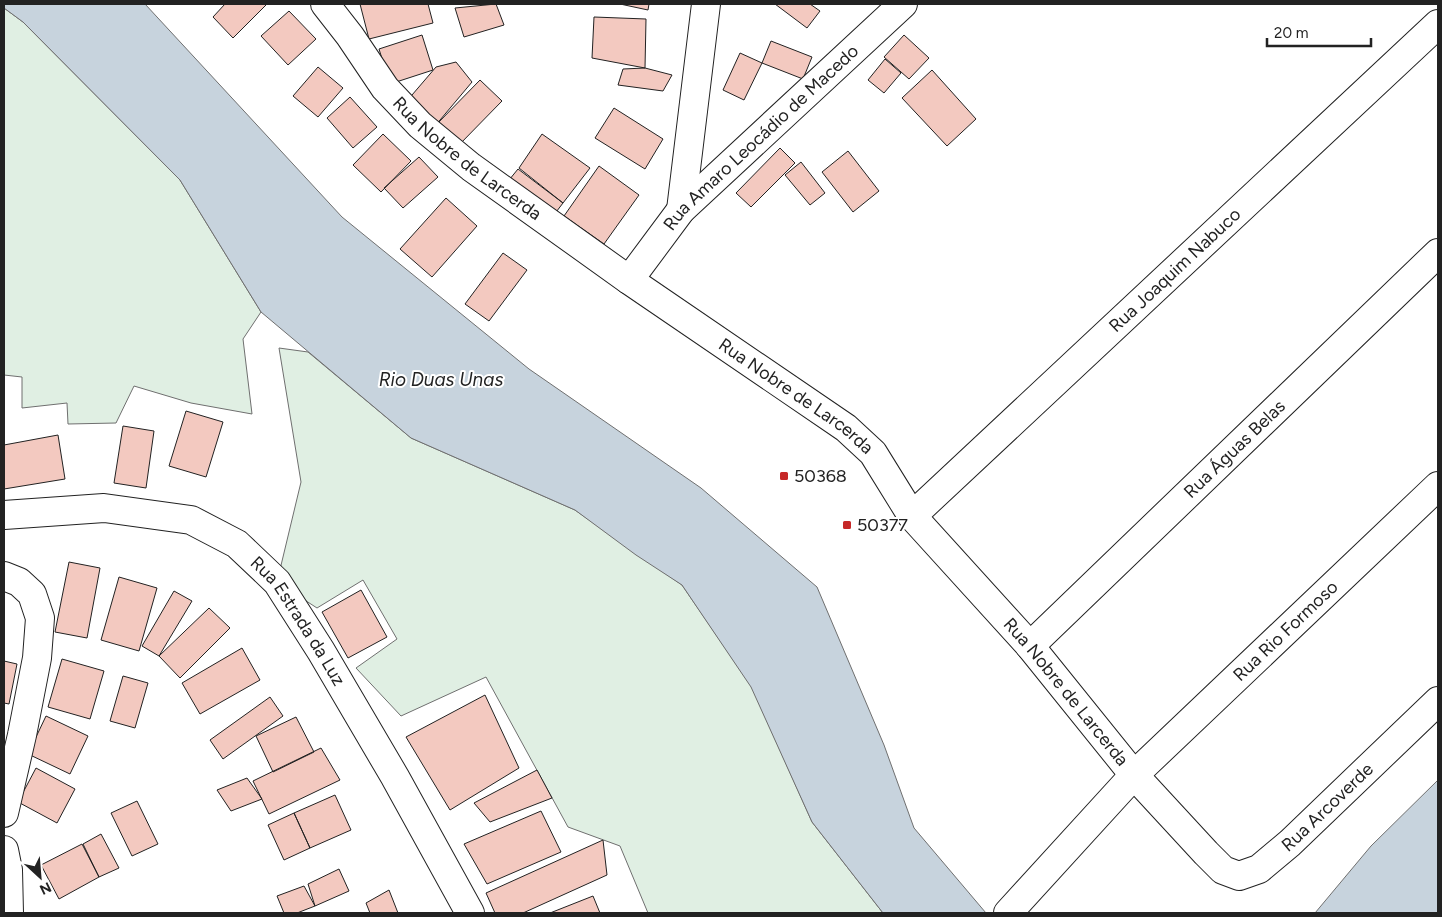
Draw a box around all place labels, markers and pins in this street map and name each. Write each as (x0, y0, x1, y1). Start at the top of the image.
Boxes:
place label: 50368 (794, 465, 847, 487)
marker: 50368 (778, 470, 790, 482)
place label: 50377 (857, 514, 908, 536)
marker: 50377 (841, 519, 853, 531)

